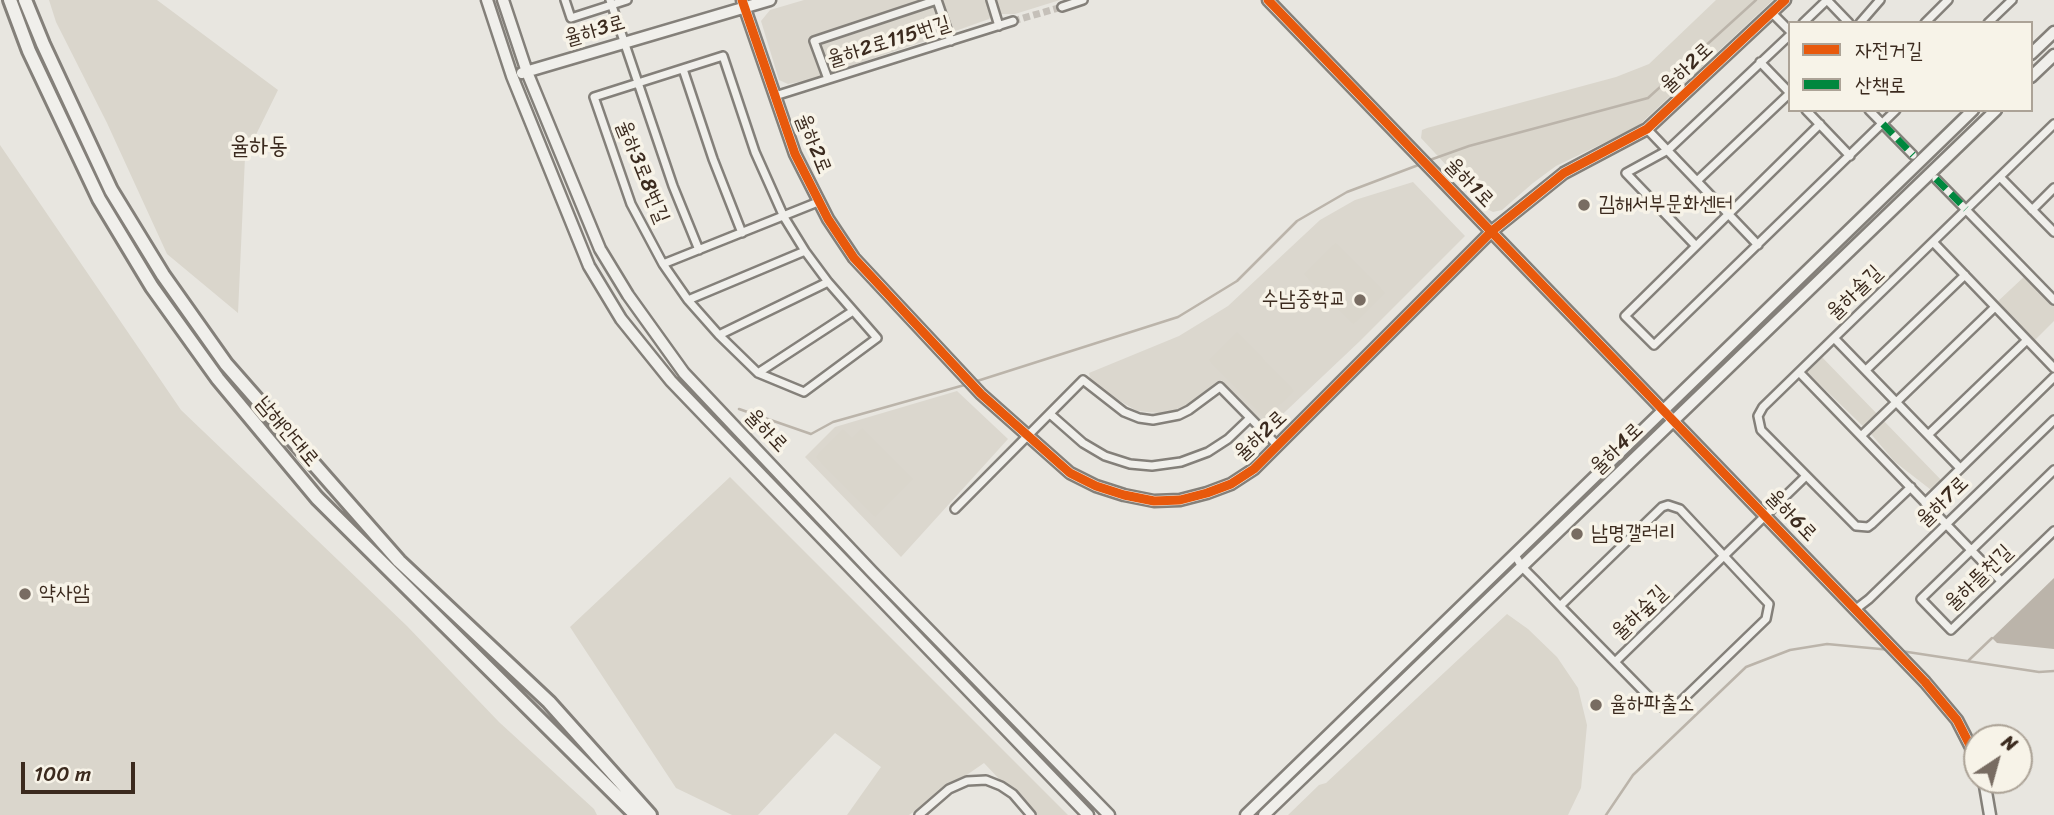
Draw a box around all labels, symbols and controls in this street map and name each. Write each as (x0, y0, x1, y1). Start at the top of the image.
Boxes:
street label: 율하3로 (562, 10, 628, 52)
street label: 율하2로115번길 (824, 11, 954, 73)
legend (1788, 21, 2033, 112)
text: 자전거길 (1855, 31, 1923, 69)
street label: 율하2로 (1655, 37, 1719, 99)
text: 산책로 (1855, 66, 1906, 104)
street label: 율하2로 (790, 110, 836, 178)
street label: 율하3로8번길 (610, 117, 674, 227)
district label: 율하동 (230, 133, 288, 161)
street label: 율하1로 (1439, 153, 1499, 213)
place label: 김해서부문화센터 (1598, 192, 1733, 218)
marker: 김해서부문화센터 (1576, 197, 1592, 213)
street label: 율하솔길 (1822, 260, 1888, 326)
place label: 수남중학교 (1262, 287, 1346, 313)
marker: 수남중학교 (1352, 292, 1368, 308)
street label: 남해안대로 (250, 392, 324, 472)
street label: 율하로 (739, 404, 793, 458)
street label: 율하2로 (1229, 405, 1293, 467)
street label: 율하4로 (1585, 418, 1649, 480)
street label: 율하7로 (1912, 471, 1974, 533)
street label: 율하6로 (1760, 485, 1822, 547)
place label: 남명갤러리 (1591, 521, 1675, 547)
marker: 남명갤러리 (1569, 526, 1585, 542)
street label: 율하뜰천길 (1940, 540, 2018, 616)
street label: 율하숲길 (1607, 580, 1673, 646)
place label: 약사암 (39, 581, 90, 607)
marker: 약사암 (17, 586, 33, 602)
place label: 율하파출소 (1610, 692, 1694, 718)
marker: 율하파출소 (1588, 697, 1604, 713)
north arrow (1963, 724, 2033, 794)
text: N (1994, 726, 2024, 760)
scale bar (24, 748, 138, 792)
text: 100 m (34, 755, 91, 793)

